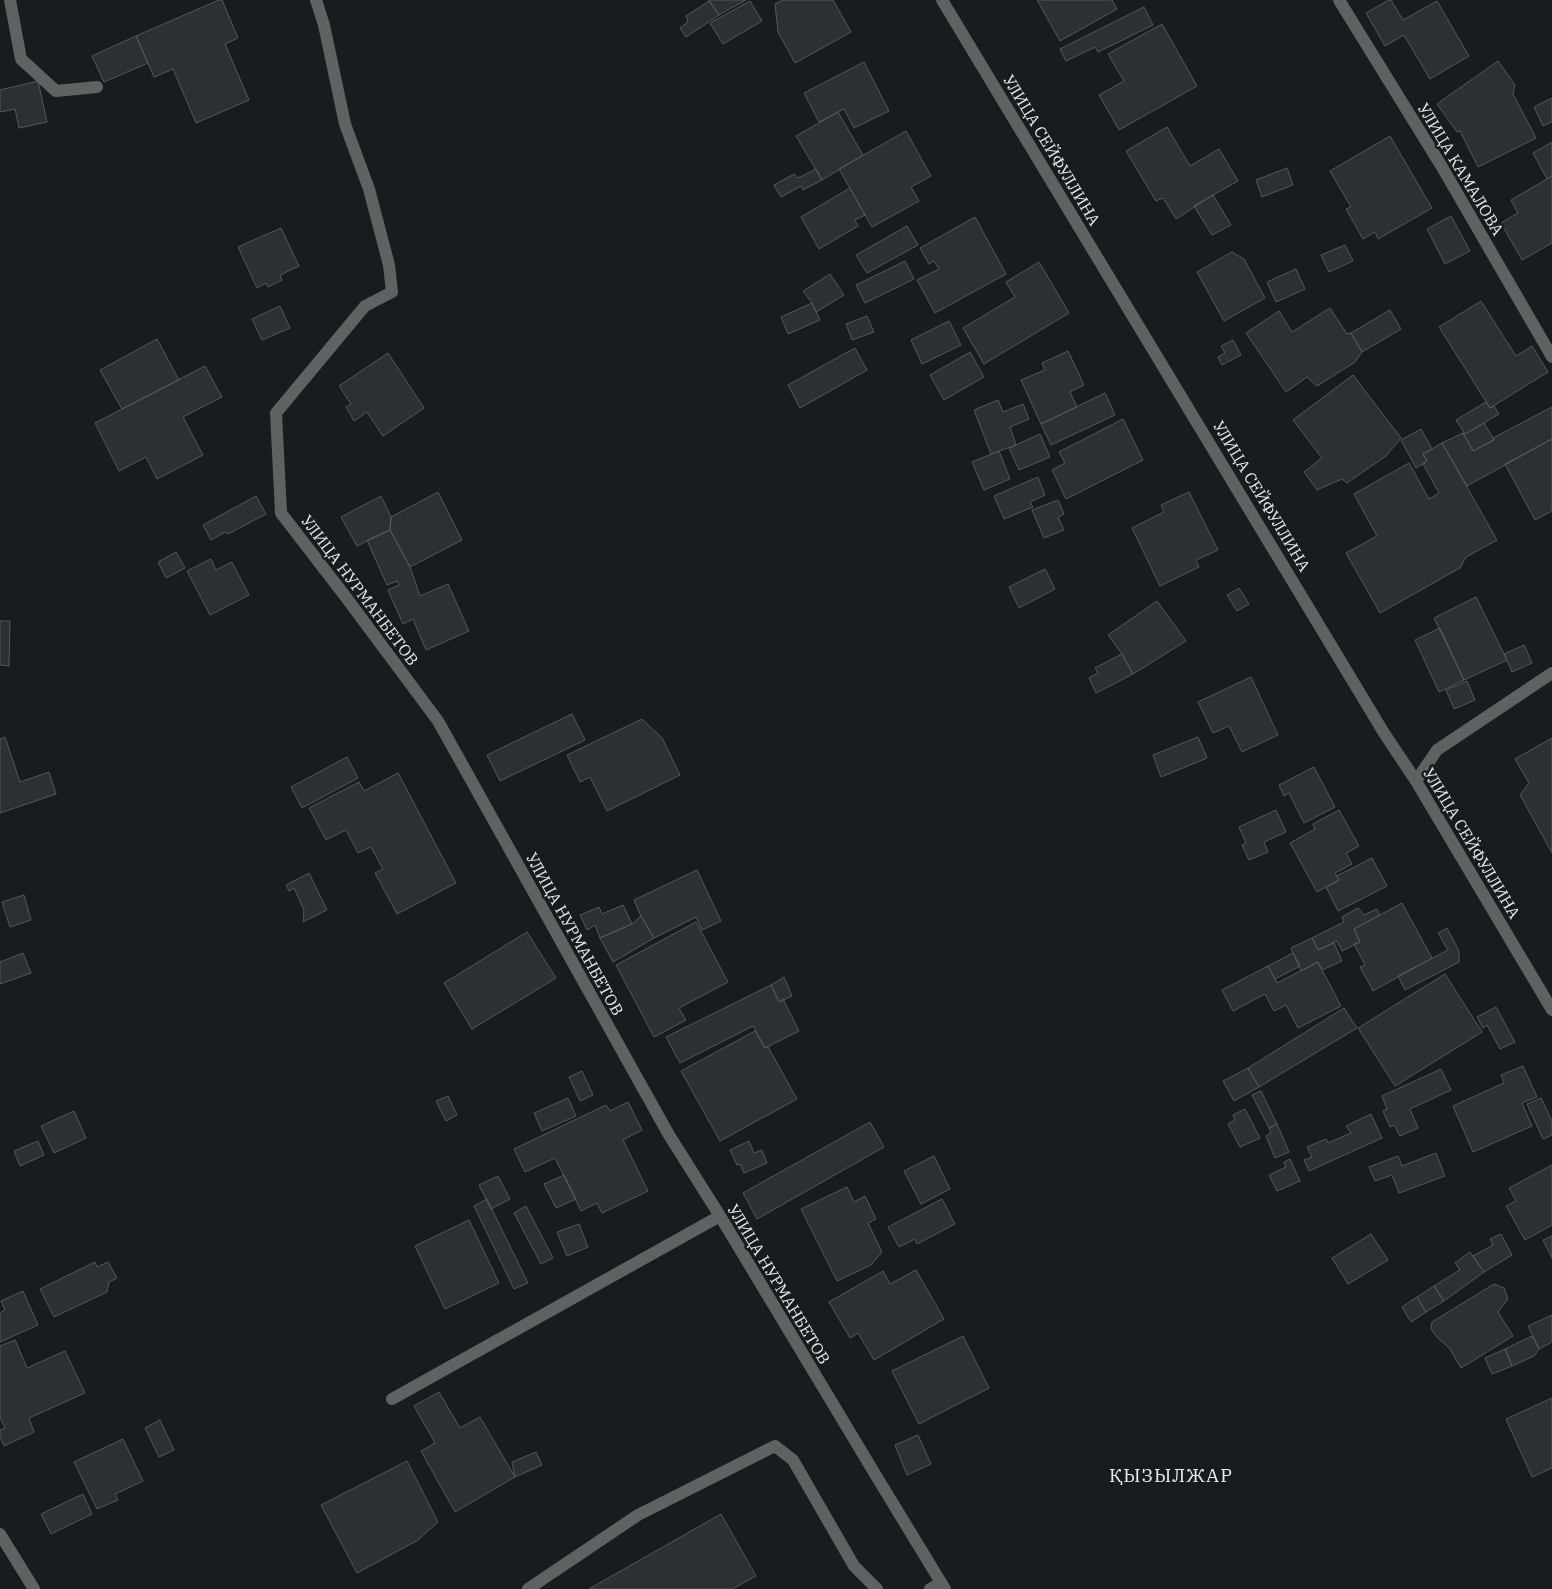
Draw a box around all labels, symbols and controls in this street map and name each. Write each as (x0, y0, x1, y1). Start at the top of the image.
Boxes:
street label: УЛИЦА СЕЙФУЛЛИНА (999, 71, 1105, 229)
street label: УЛИЦА КАМАЛОВА (1414, 99, 1508, 239)
street label: УЛИЦА СЕЙФУЛЛИНА (1209, 417, 1315, 575)
street label: УЛИЦА НУРМАНБЕТОВ (297, 511, 423, 669)
street label: УЛИЦА СЕЙФУЛЛИНА (1419, 764, 1525, 922)
street label: УЛИЦА НУРМАНБЕТОВ (522, 849, 628, 1019)
street label: УЛИЦА НУРМАНБЕТОВ (723, 1200, 835, 1368)
district label: ҚЫЗЫЛЖАР (1109, 1463, 1233, 1487)

